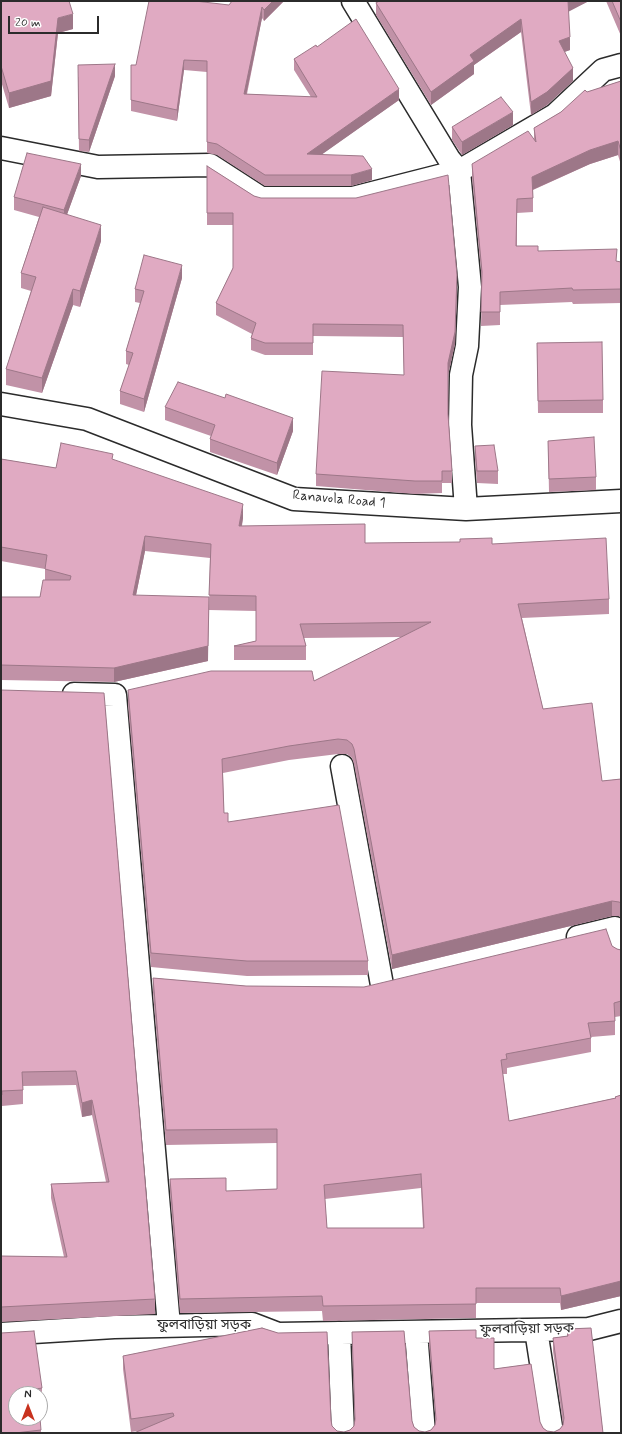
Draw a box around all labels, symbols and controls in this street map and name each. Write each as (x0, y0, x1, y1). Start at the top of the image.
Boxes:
scale bar (10, 8, 101, 34)
text: 20 m (15, 15, 41, 31)
street label: Ranavola Road 1 (292, 488, 386, 512)
street label: ফুলবাড়িয়া সড়ক (157, 1318, 251, 1334)
street label: ফুলবাড়িয়া সড়ক (480, 1321, 574, 1339)
north arrow (8, 1386, 48, 1426)
text: N (24, 1388, 32, 1402)

